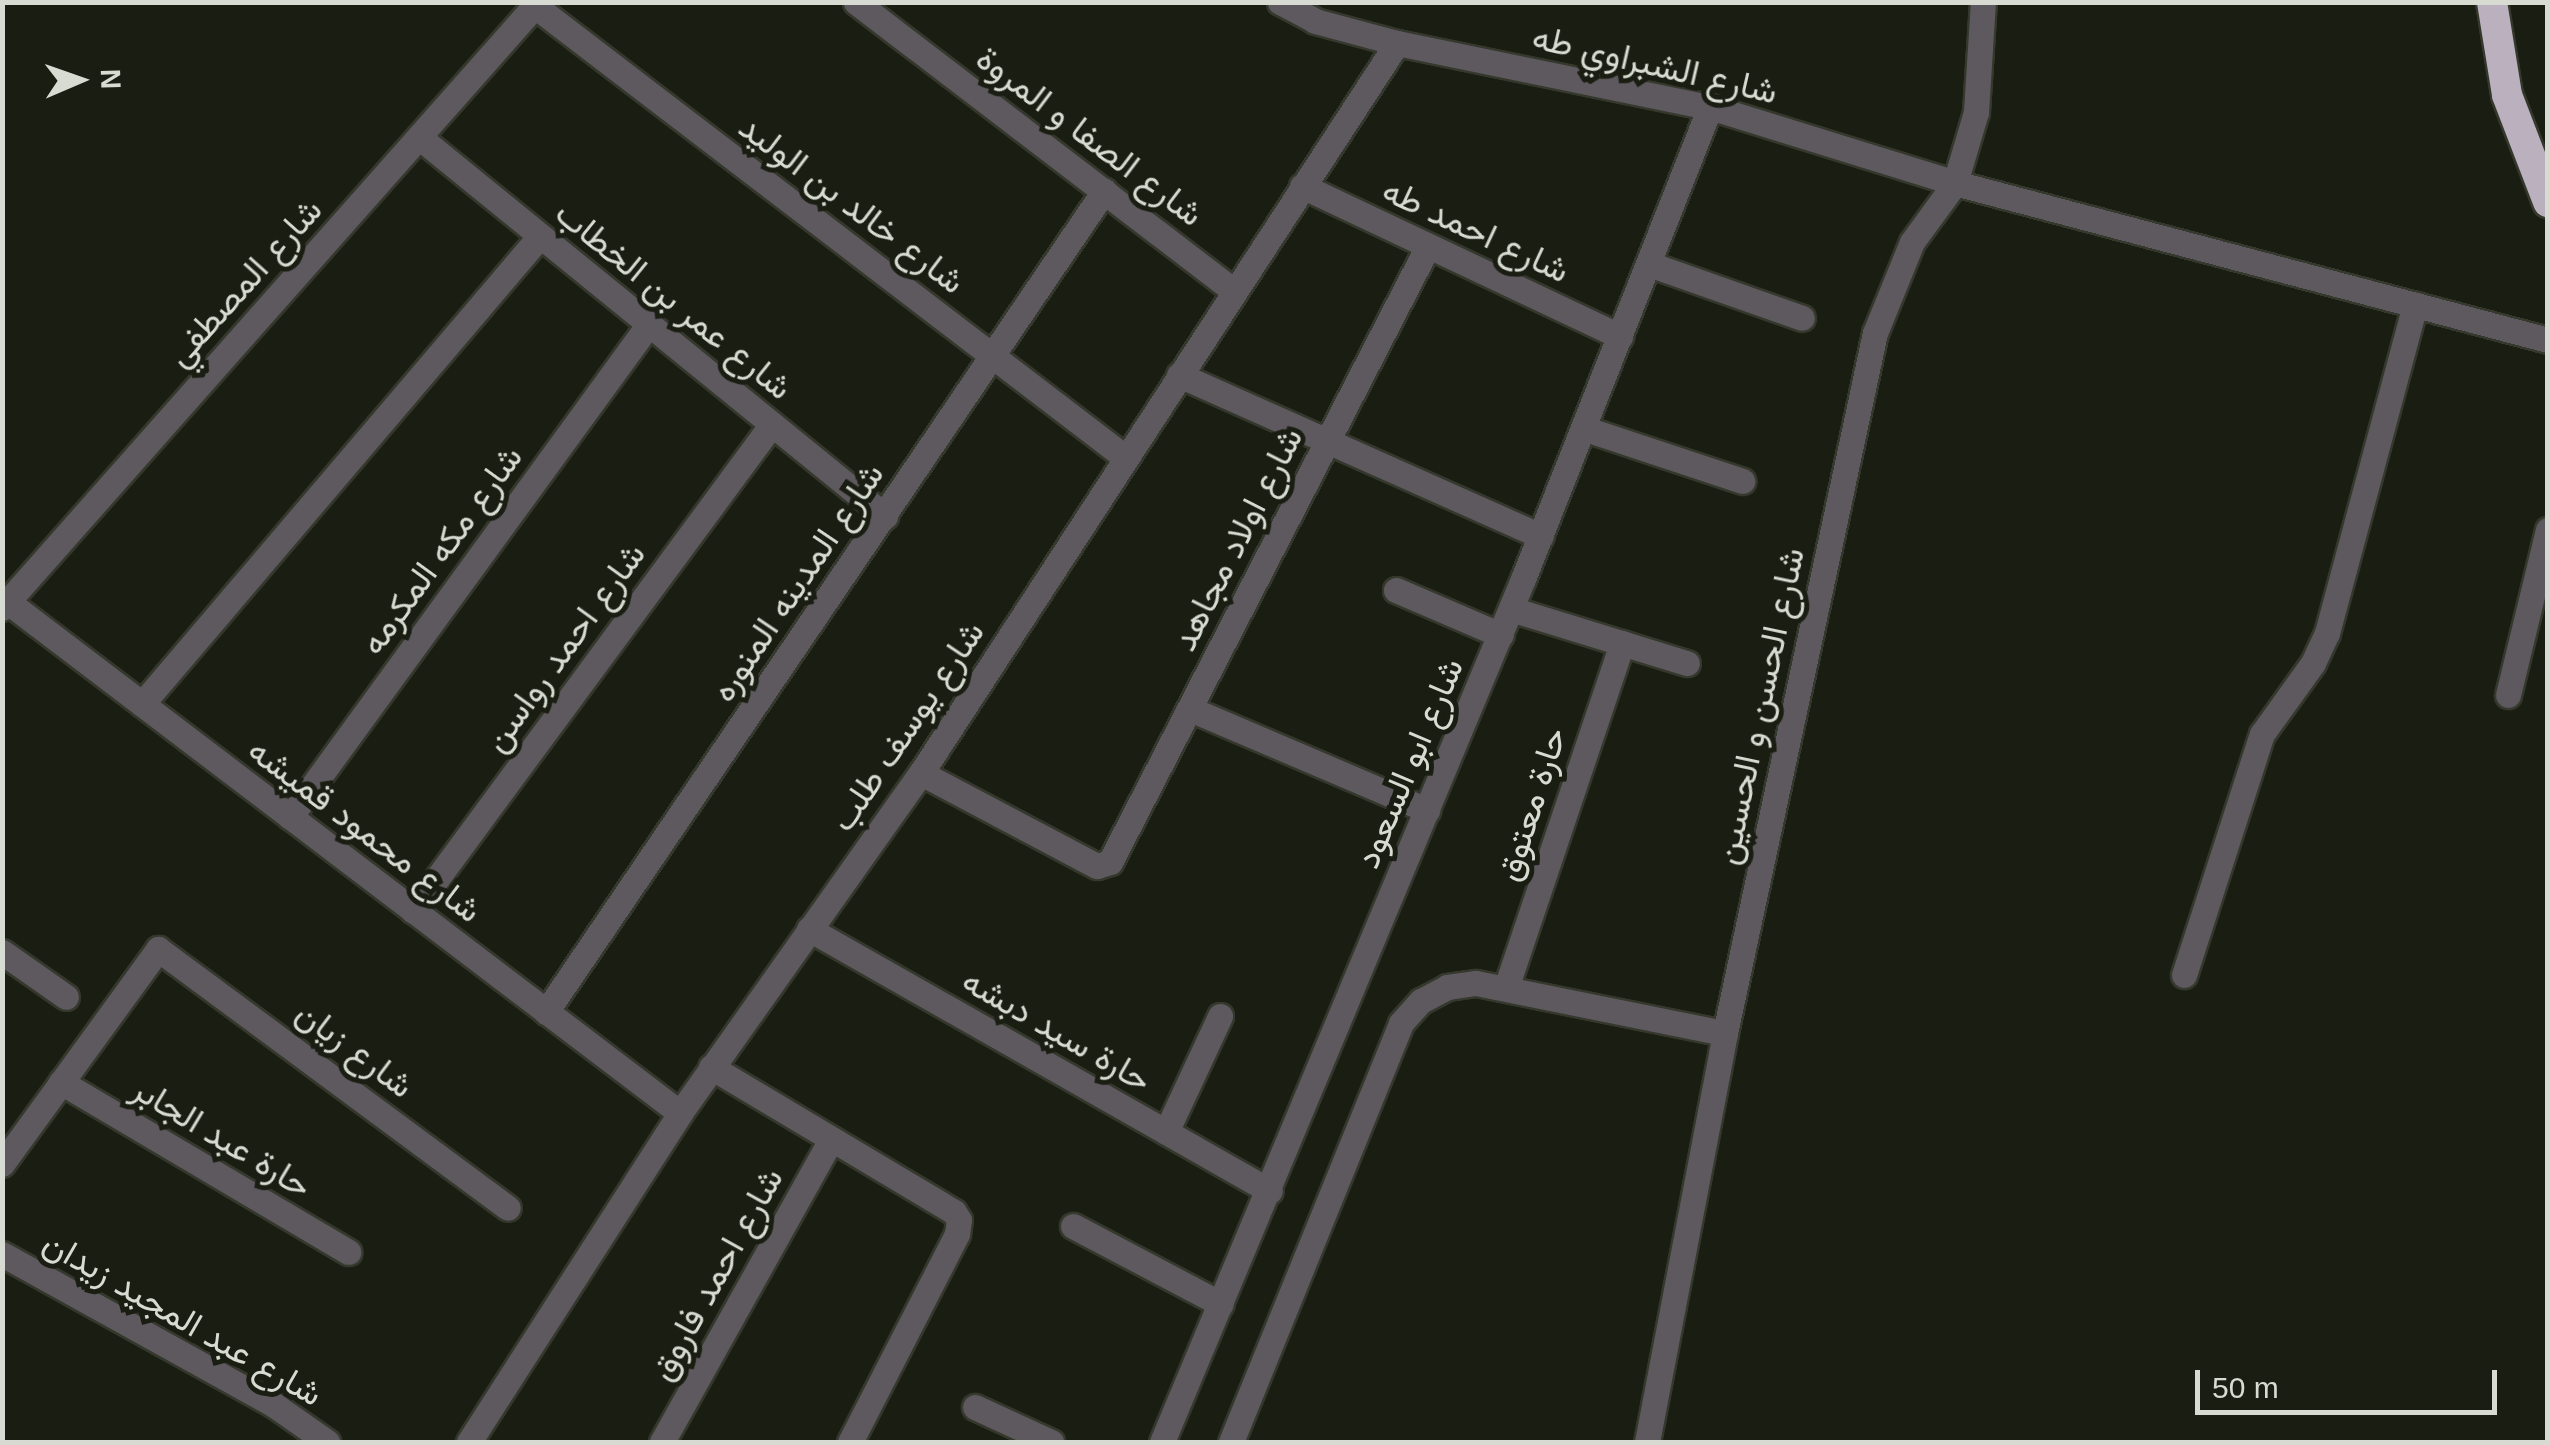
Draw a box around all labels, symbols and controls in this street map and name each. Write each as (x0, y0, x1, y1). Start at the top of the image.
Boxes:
street label: شارع الشبراوي طه (1528, 15, 1782, 113)
north arrow (30, 30, 130, 130)
street label: شارع الصفا و المروة (968, 37, 1212, 235)
text: N (95, 68, 126, 90)
street label: شارع خالد بن الوليد (731, 106, 973, 302)
street label: شارع احمد طه (1376, 168, 1576, 292)
street label: شارع المصطفي (157, 189, 331, 375)
street label: شارع عمر بن الخطاب (547, 192, 801, 408)
street label: شارع اولاد مجاهد (1163, 420, 1311, 658)
street label: شارع مكه المكرمه (351, 437, 531, 663)
street label: شارع المدينه المنوره (702, 455, 892, 709)
street label: شارع احمد رواسن (474, 534, 654, 760)
street label: شارع الحسن و الحسين (1705, 544, 1813, 868)
street label: شارع يوسف طلب (821, 613, 993, 839)
street label: شارع ابو السعود (1346, 652, 1472, 874)
street label: حارة معتوق (1486, 722, 1576, 886)
street label: شارع محمود قميشه (240, 729, 490, 931)
street label: حارة سيد دبشه (955, 959, 1159, 1101)
street label: شارع زيان (288, 991, 422, 1107)
street label: حارة عبد الجابر (125, 1067, 319, 1207)
street label: شارع احمد فاروق (640, 1160, 792, 1388)
street label: شارع عبد المجيد زيدان (36, 1221, 330, 1415)
scale bar (2200, 1350, 2502, 1412)
text: 50 m (2212, 1371, 2279, 1404)

